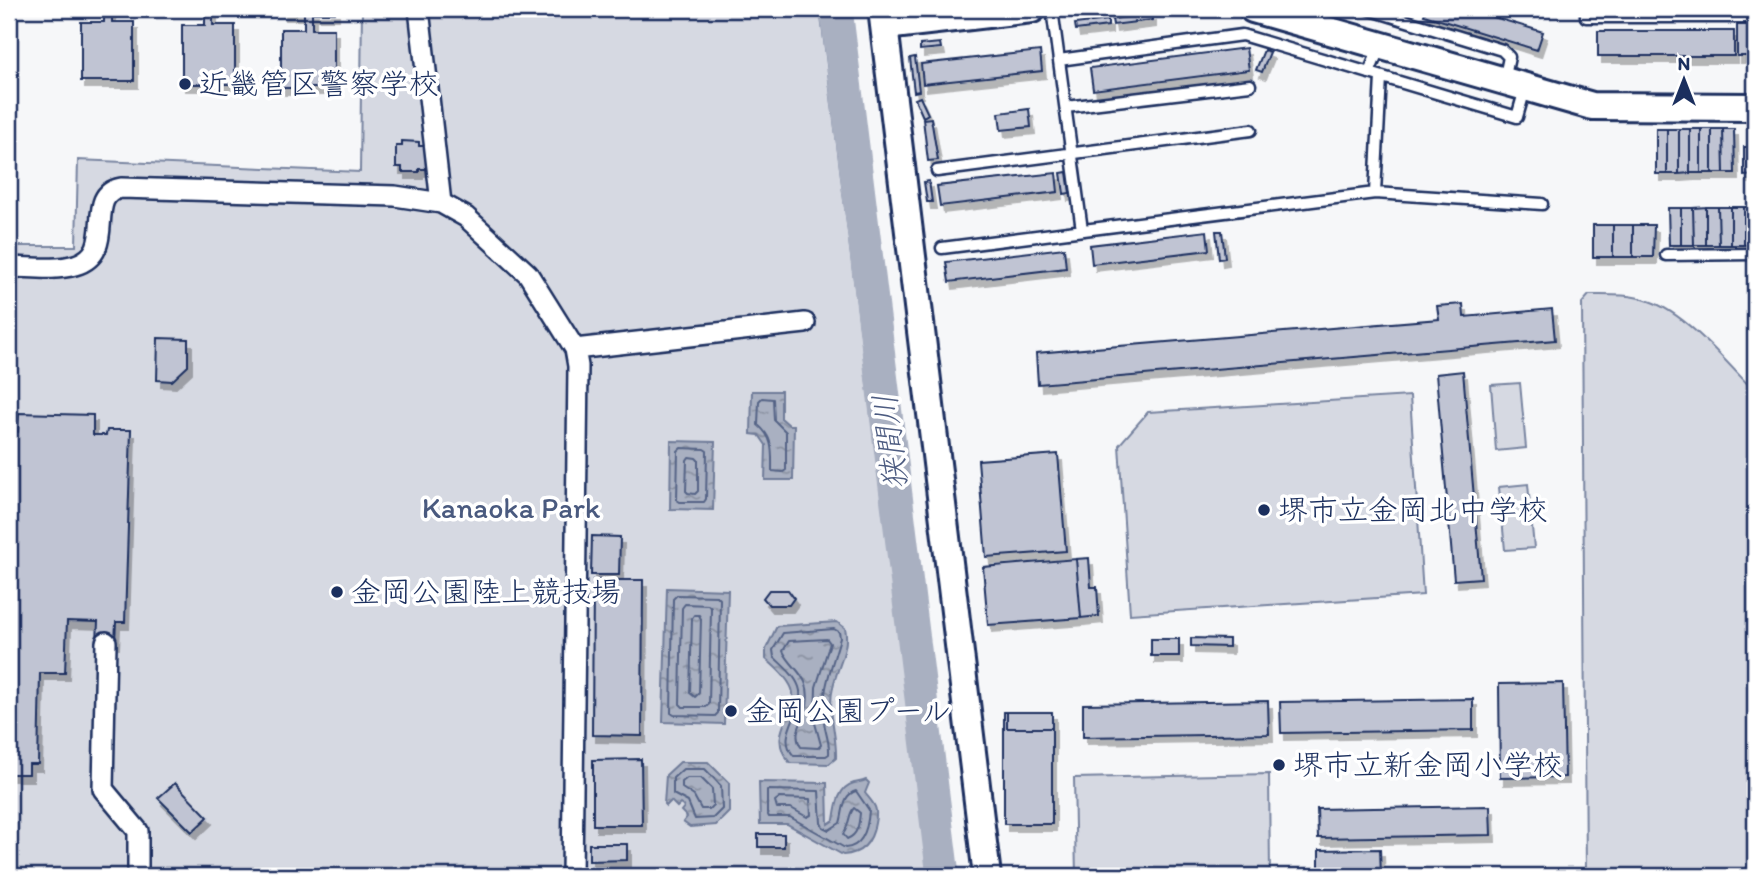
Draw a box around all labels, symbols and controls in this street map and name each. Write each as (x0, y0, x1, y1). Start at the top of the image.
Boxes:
north arrow (1648, 46, 1718, 116)
text: N (1678, 52, 1690, 75)
place label: 近畿管区警察学校 (199, 65, 439, 102)
marker: 近畿管区警察学校 (177, 76, 193, 92)
water label: 狭間川 (865, 392, 915, 492)
park label: Kanaoka Park (422, 489, 601, 526)
place label: 堺市立金岡北中学校 (1278, 491, 1548, 528)
marker: 堺市立金岡北中学校 (1256, 502, 1272, 518)
place label: 金岡公園陸上競技場 (351, 573, 621, 610)
marker: 金岡公園陸上競技場 (329, 584, 345, 600)
place label: 金岡公園プール (745, 692, 951, 729)
marker: 金岡公園プール (723, 703, 739, 719)
place label: 堺市立新金岡小学校 (1293, 746, 1563, 783)
marker: 堺市立新金岡小学校 (1271, 757, 1287, 773)

